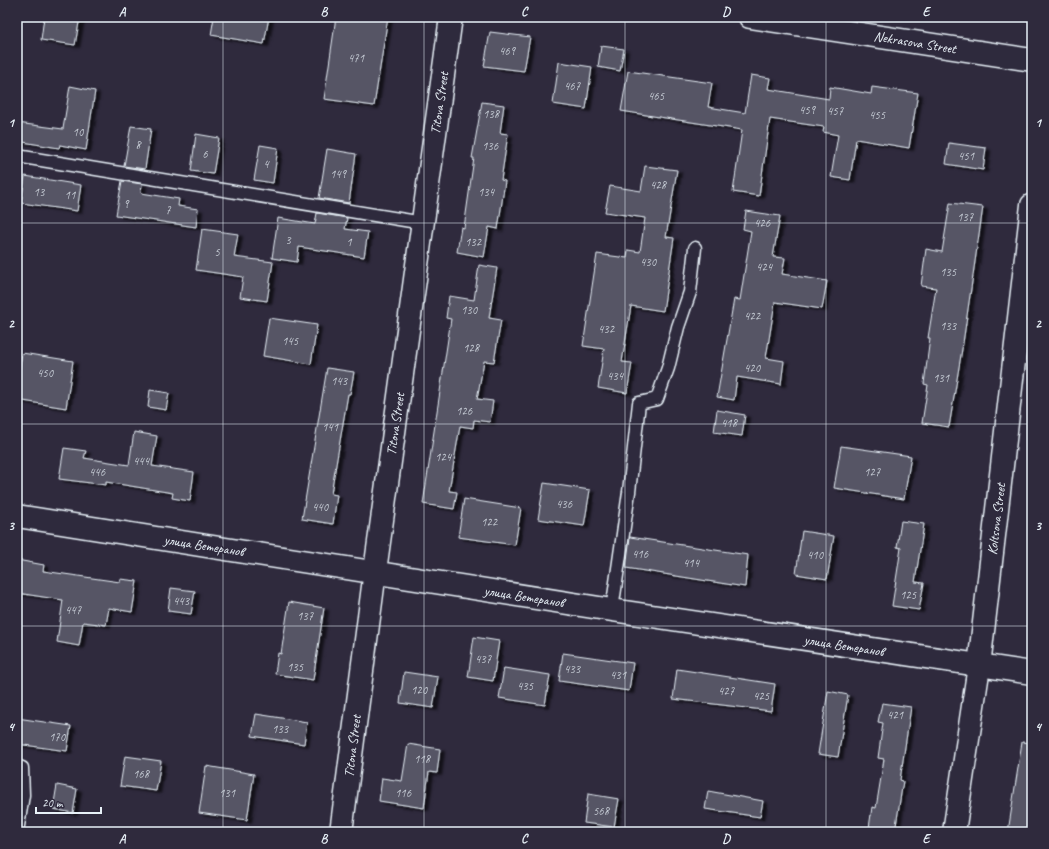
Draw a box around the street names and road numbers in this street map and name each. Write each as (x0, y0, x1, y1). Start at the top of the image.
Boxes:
street label: Nekrasova Street (873, 28, 958, 58)
street label: Titova Street (427, 70, 452, 135)
street label: Titova Street (383, 391, 408, 456)
street label: Koltsova Street (984, 481, 1009, 556)
street label: улица Ветеранов (162, 531, 248, 561)
street label: улица Ветеранов (482, 582, 568, 612)
street label: улица Ветеранов (802, 631, 888, 661)
street label: Titova Street (340, 713, 365, 778)

